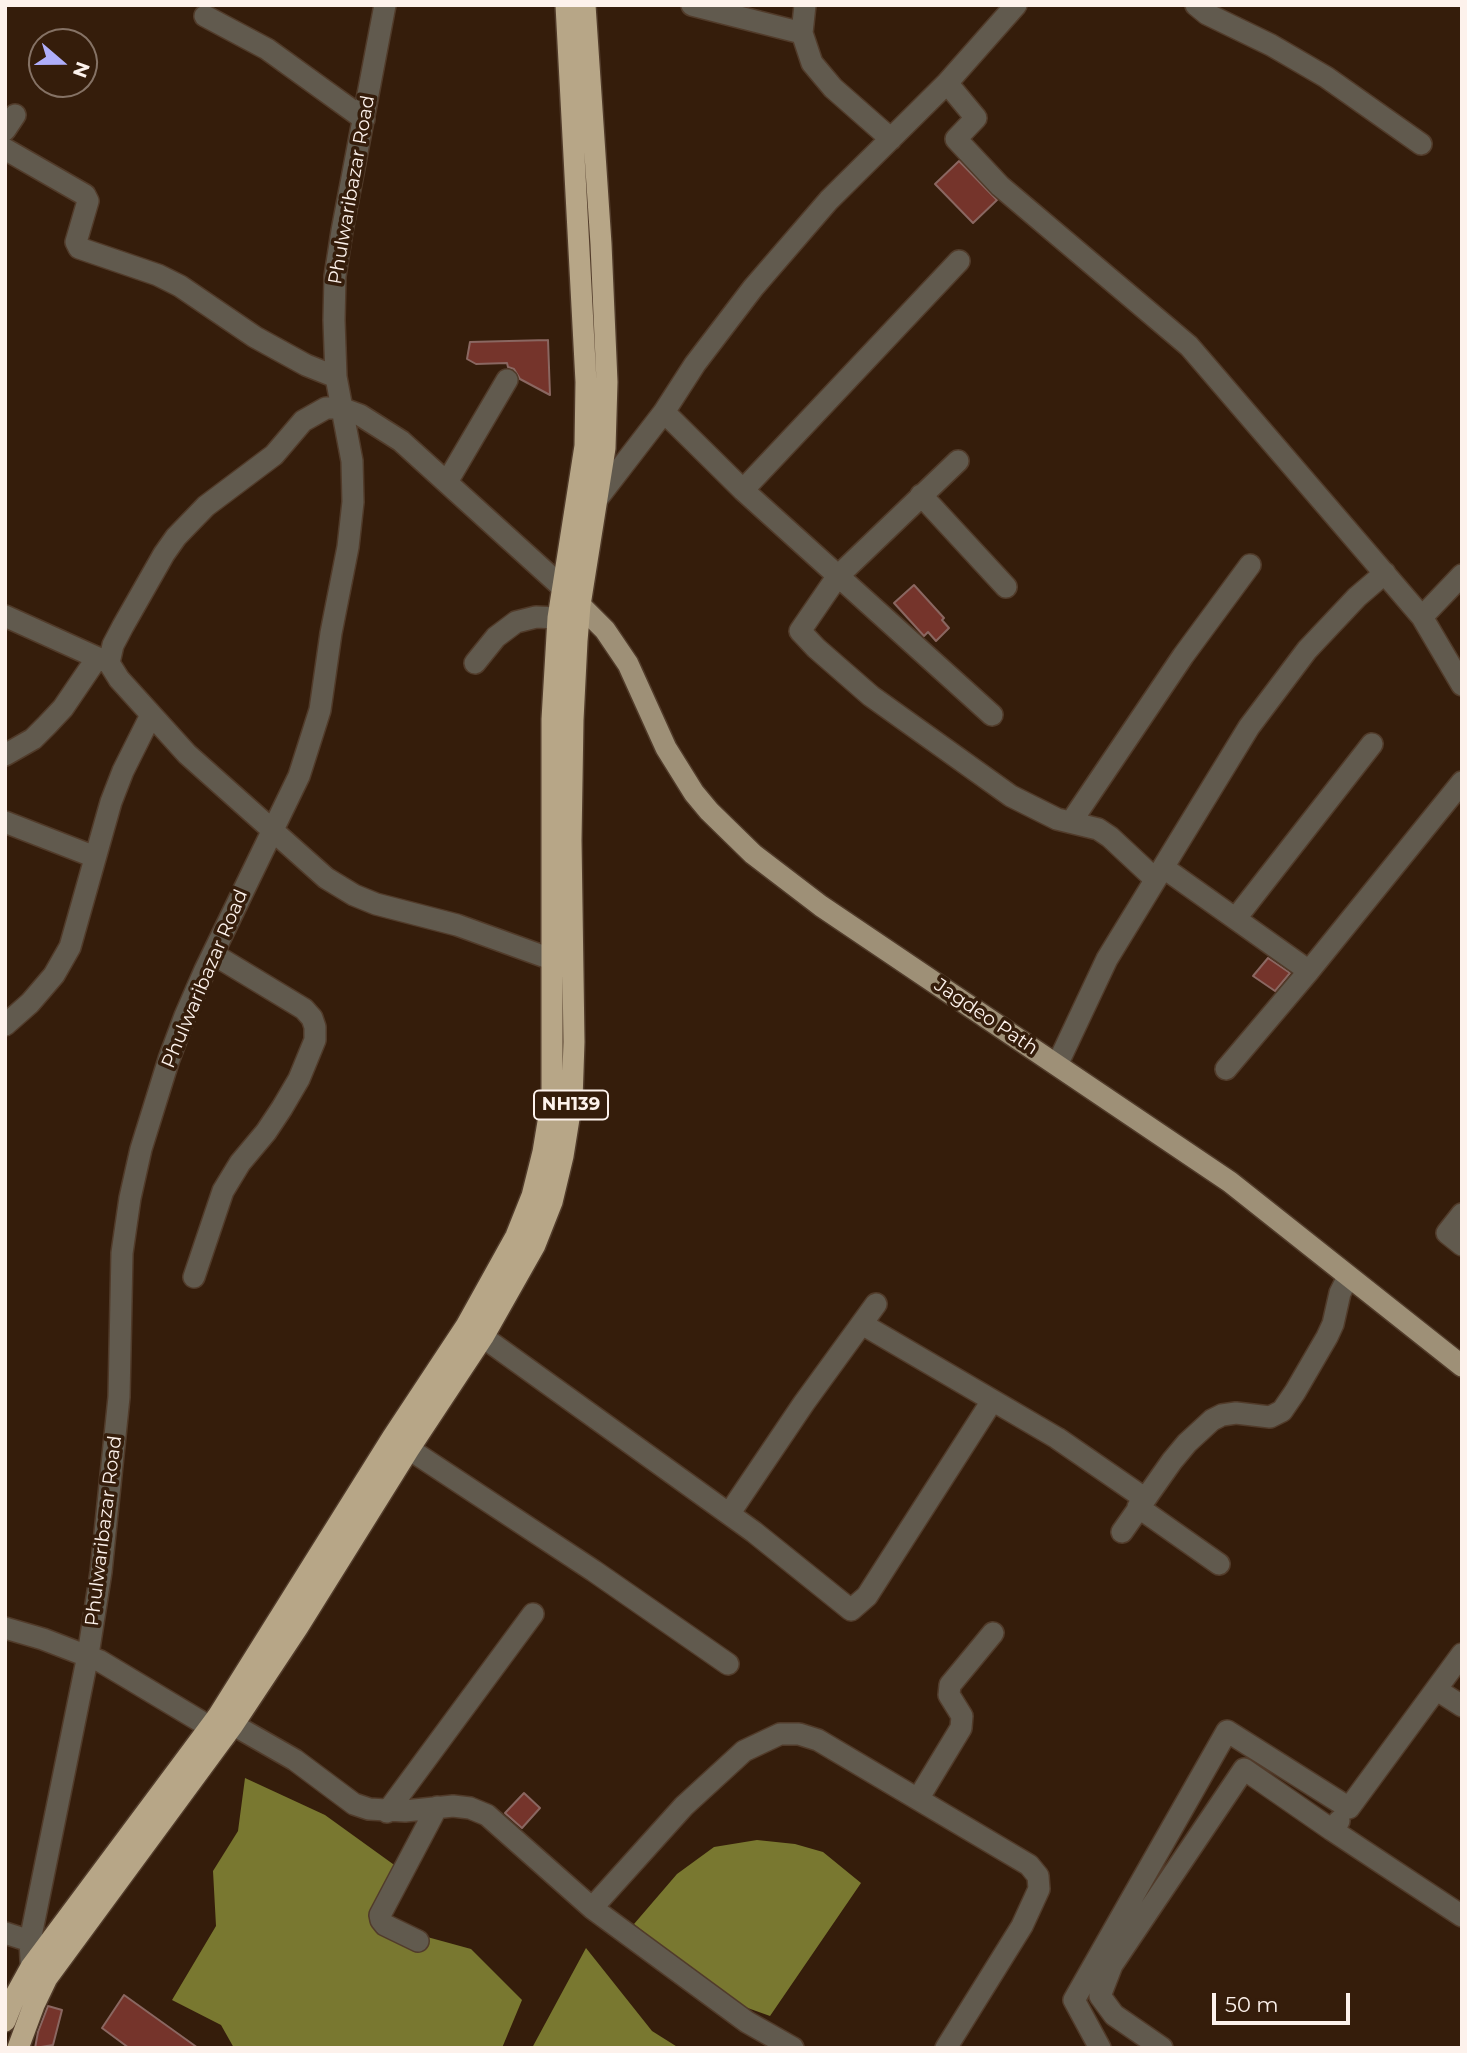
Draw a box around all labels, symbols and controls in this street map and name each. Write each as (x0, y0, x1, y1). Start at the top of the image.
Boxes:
north arrow (28, 28, 98, 98)
text: N (68, 59, 95, 81)
street label: Phulwaribazar Road (324, 94, 380, 286)
street label: Phulwaribazar Road (157, 886, 253, 1072)
street label: Jagdeo Path (930, 974, 1042, 1060)
road number: NH139 (534, 1090, 608, 1120)
street label: Phulwaribazar Road (81, 1434, 127, 1628)
scale bar (1215, 1980, 1353, 2024)
text: 50 m (1225, 1992, 1279, 2017)

